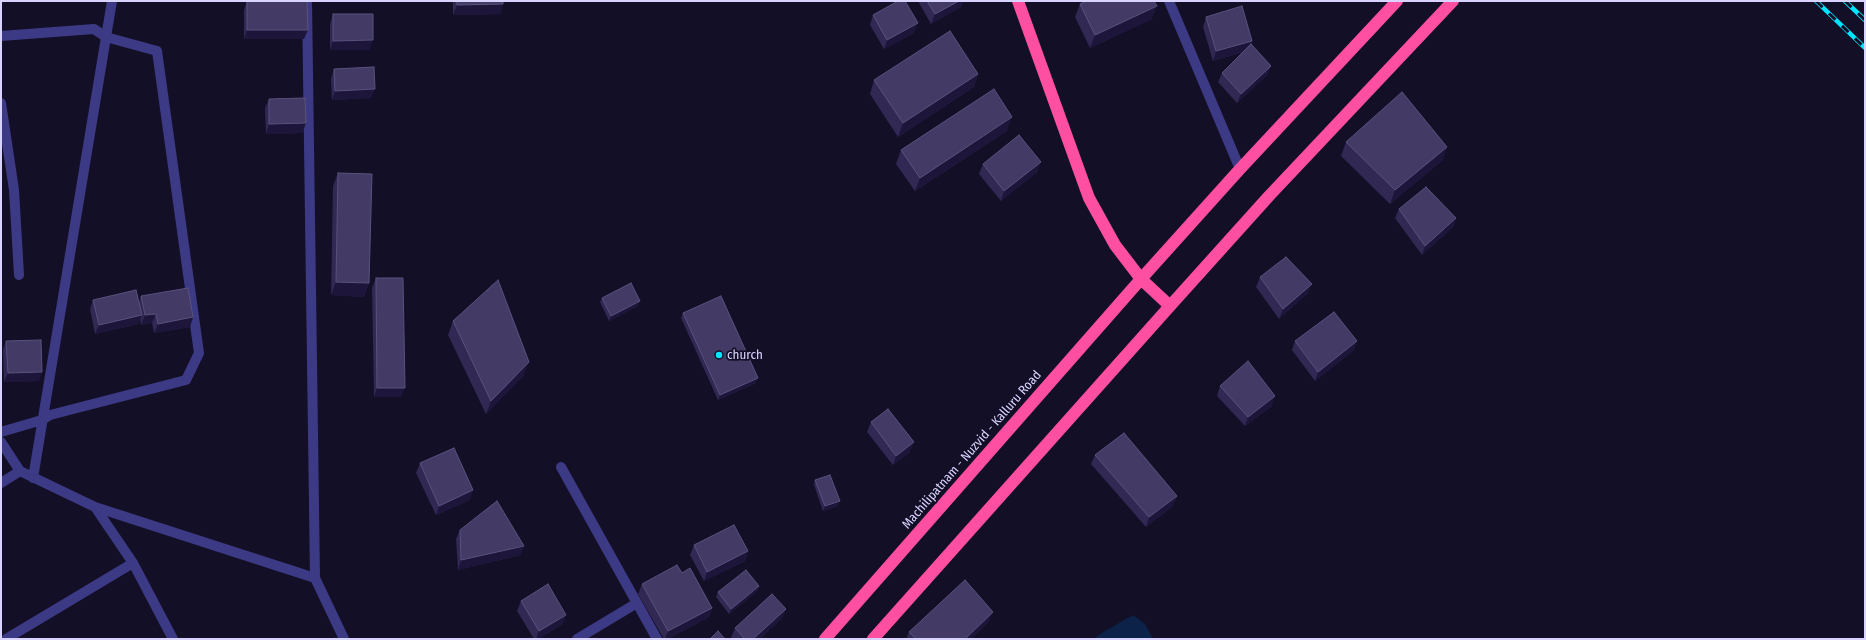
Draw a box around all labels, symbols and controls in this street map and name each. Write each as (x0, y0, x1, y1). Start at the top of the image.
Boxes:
place label: church (727, 347, 763, 363)
marker: church (714, 350, 724, 360)
street label: Machilipatnam - Nuzvid - Kalluru Road (899, 368, 1045, 532)

